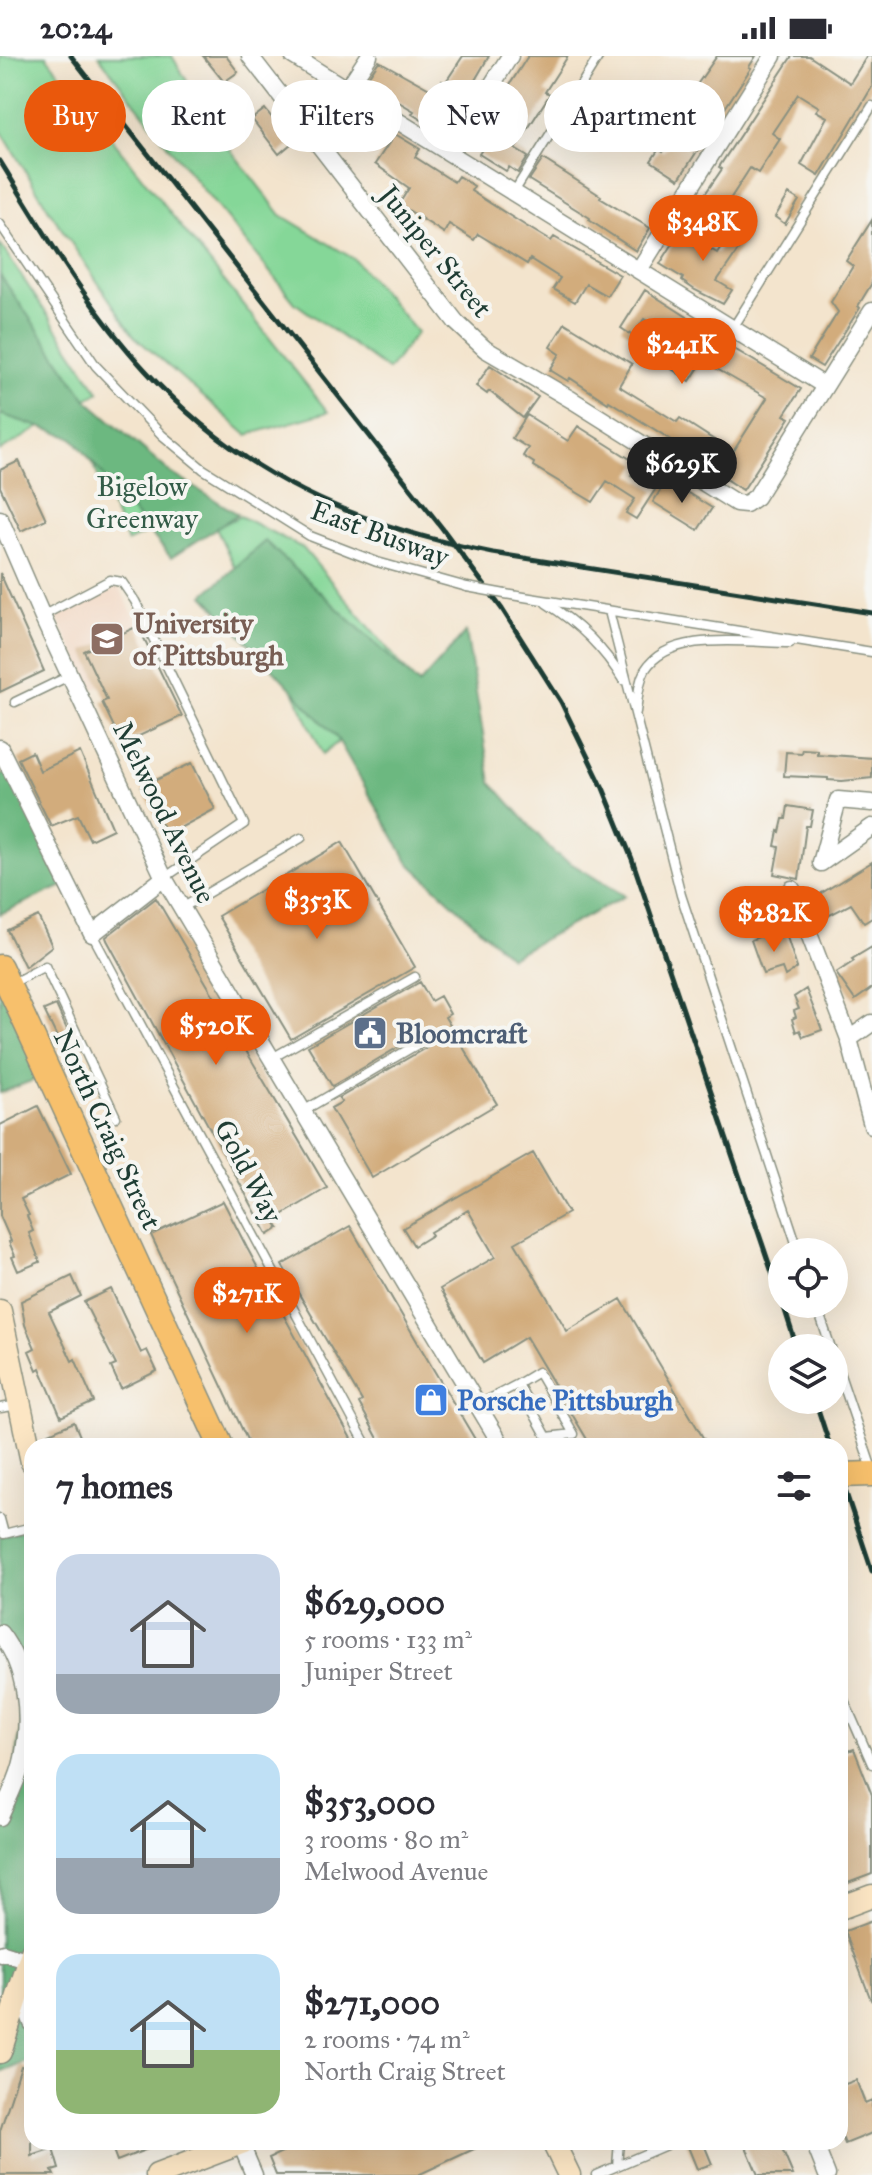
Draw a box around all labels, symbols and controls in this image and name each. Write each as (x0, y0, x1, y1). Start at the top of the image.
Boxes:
text: 20:24 (40, 10, 111, 46)
chip: Buy (24, 80, 126, 152)
chip: Rent (142, 80, 255, 152)
chip: Filters (271, 80, 402, 152)
chip: New (418, 80, 528, 152)
chip: Apartment (544, 80, 725, 152)
street label: Juniper Street (370, 176, 500, 325)
pin: $348K (647, 195, 759, 263)
text: $348K (667, 205, 739, 237)
pin: $241K (626, 318, 738, 386)
text: $241K (646, 328, 718, 360)
pin: $629K (626, 437, 738, 505)
text: $629K (645, 447, 719, 479)
park label: Bigelow Greenway (86, 469, 199, 536)
street label: East Busway (306, 492, 455, 575)
place label: University of Pittsburgh (133, 606, 284, 673)
school or university icon: University of Pittsburgh (88, 620, 126, 658)
street label: Melwood Avenue (105, 715, 224, 909)
pin: $353K (261, 873, 373, 941)
text: $353K (284, 883, 350, 915)
pin: $282K (718, 886, 830, 954)
text: $282K (737, 896, 811, 928)
pin: $520K (160, 999, 272, 1067)
text: $520K (179, 1009, 253, 1041)
public building icon: Bloomcraft (351, 1014, 389, 1052)
place label: Bloomcraft (396, 1016, 528, 1051)
street label: North Craig Street (46, 1023, 169, 1235)
street label: Gold Way (207, 1114, 291, 1230)
map controls (768, 1238, 848, 1414)
button: locate (768, 1238, 848, 1318)
pin: $271K (191, 1267, 303, 1335)
text: $271K (212, 1277, 282, 1309)
button: layers (768, 1334, 848, 1414)
shop icon: Porsche Pittsburgh (412, 1381, 450, 1419)
place label: Porsche Pittsburgh (457, 1383, 674, 1418)
icon: filters (772, 1464, 816, 1508)
text: 7 homes (56, 1466, 173, 1507)
text: $629,000 (304, 1582, 445, 1623)
icon: home (120, 1586, 216, 1682)
text: 5 rooms · 133 m² (304, 1623, 472, 1655)
text: Juniper Street (304, 1655, 453, 1687)
text: $353,000 (304, 1782, 436, 1823)
icon: home (120, 1786, 216, 1882)
text: 3 rooms · 80 m² (304, 1823, 468, 1855)
text: Melwood Avenue (304, 1855, 488, 1887)
text: $271,000 (304, 1982, 440, 2023)
icon: home (120, 1986, 216, 2082)
text: 2 rooms · 74 m² (304, 2023, 470, 2055)
text: North Craig Street (304, 2055, 506, 2087)

